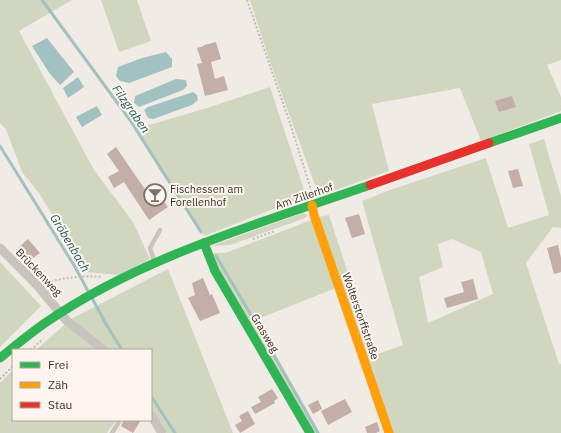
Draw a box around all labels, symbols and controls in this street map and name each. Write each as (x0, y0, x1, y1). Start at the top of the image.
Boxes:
water label: Filzgraben (109, 82, 154, 136)
street label: Am Zillerhof (273, 179, 335, 212)
bar icon: Fischessen am Forellenhof (142, 182, 168, 208)
place label: Fischessen am Forellenhof (170, 182, 243, 209)
water label: Gröbenbach (47, 211, 94, 275)
street label: Brückenweg (13, 245, 65, 299)
street label: Wolterstorffstraße (340, 271, 382, 361)
street label: Grasweg (248, 311, 282, 355)
legend (12, 349, 152, 421)
text: Frei (48, 357, 68, 372)
text: Zäh (48, 377, 68, 392)
text: Stau (48, 397, 72, 412)

